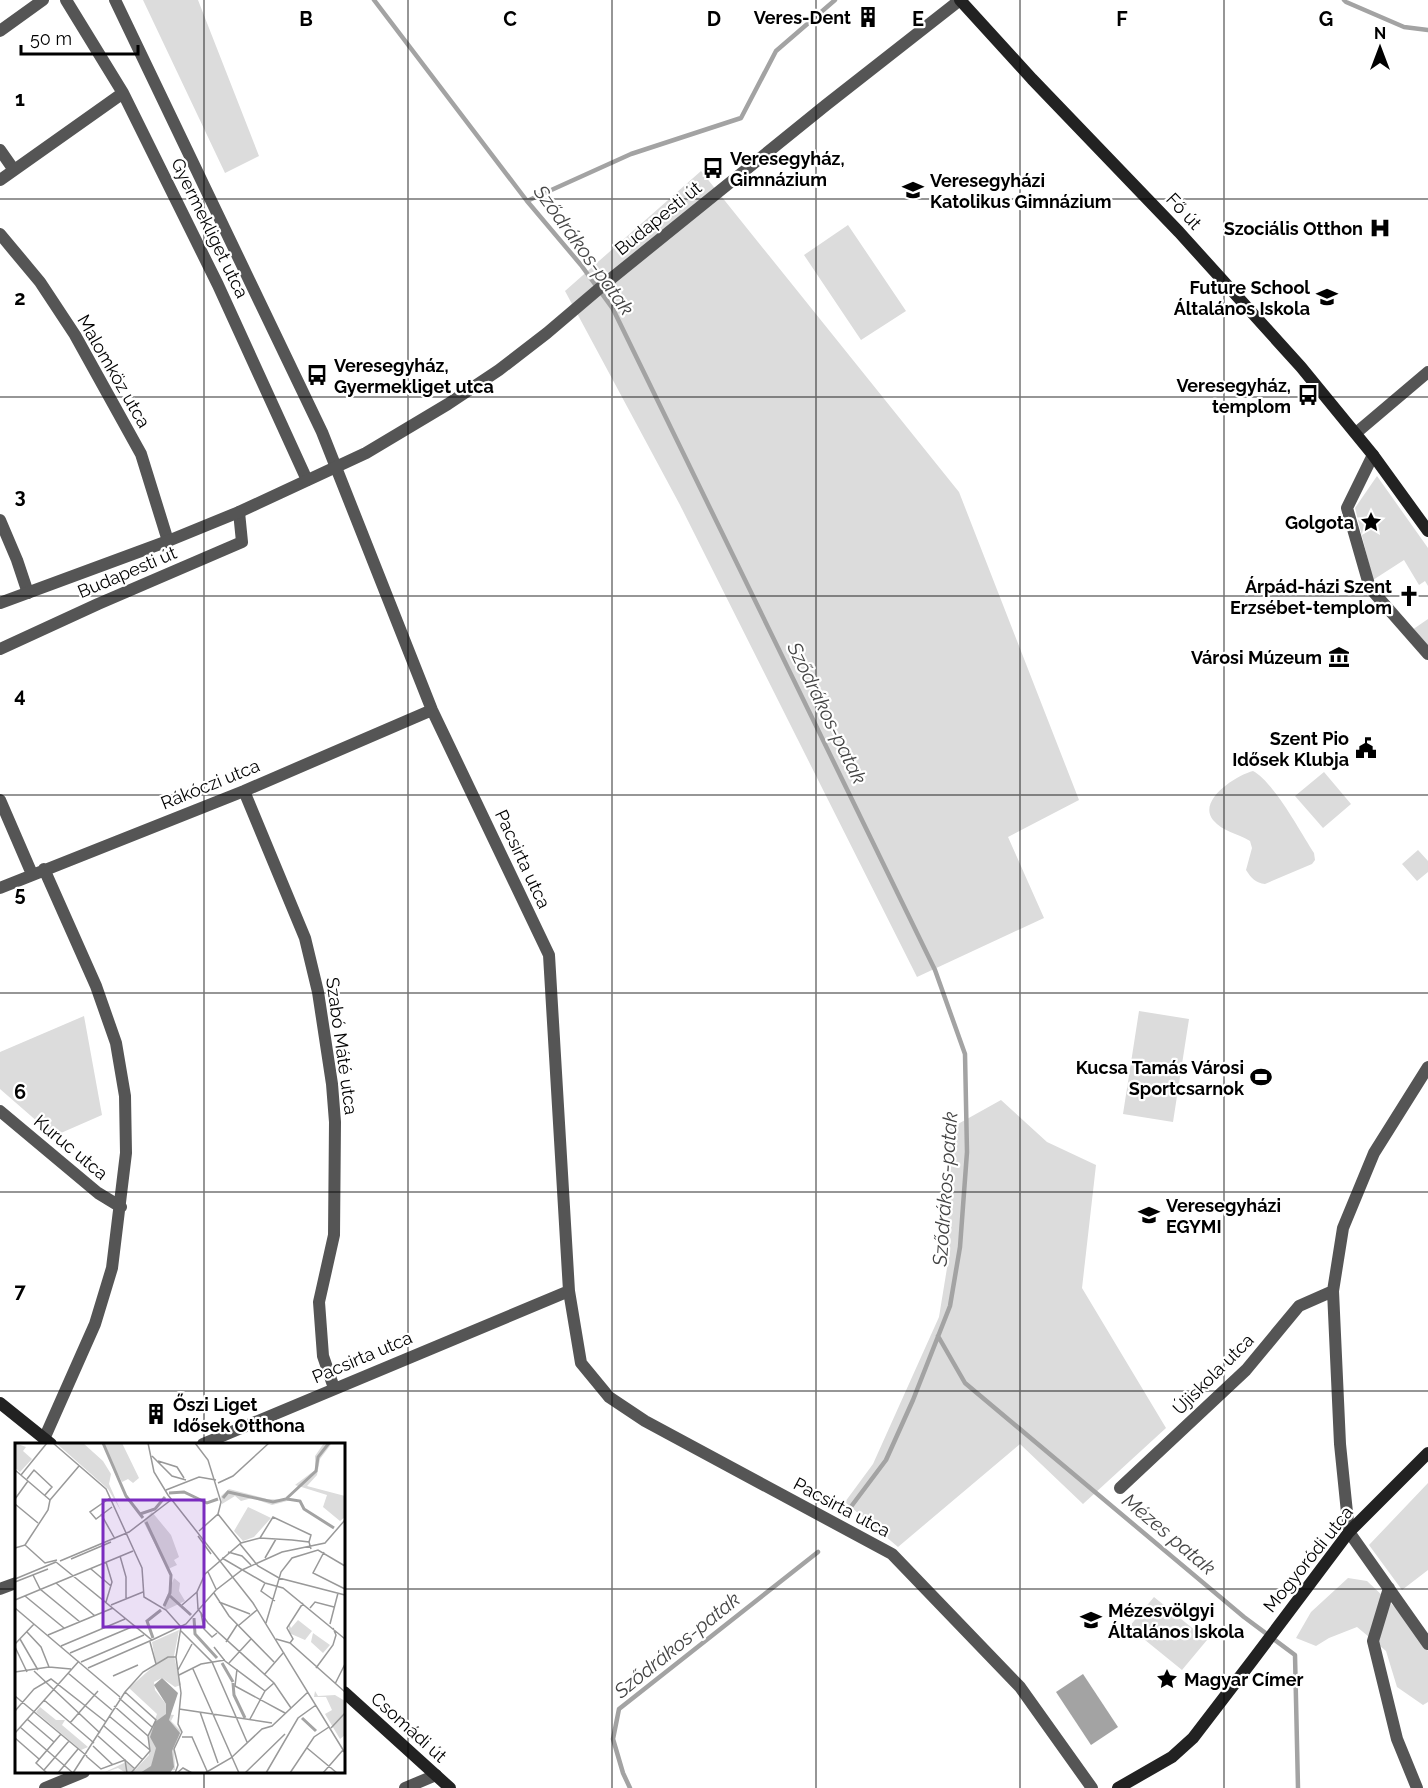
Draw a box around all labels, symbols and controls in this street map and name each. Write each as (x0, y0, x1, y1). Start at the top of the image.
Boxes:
building icon: Veres-Dent (856, 5, 880, 29)
text: B (299, 7, 313, 31)
text: C (503, 7, 517, 31)
text: D (707, 7, 721, 31)
place label: Veres-Dent (754, 7, 851, 28)
text: E (912, 7, 924, 31)
text: F (1116, 7, 1128, 31)
text: G (1319, 7, 1333, 31)
scale bar (21, 18, 138, 56)
north arrow (1350, 18, 1410, 78)
text: N (1374, 24, 1386, 43)
text: 50 m (30, 28, 72, 49)
text: 1 (15, 87, 25, 111)
place label: Veresegyház, Gimnázium (730, 148, 845, 190)
street label: Gyermekliget utca (167, 155, 253, 301)
bus stop icon: Veresegyház, Gimnázium (701, 156, 725, 180)
place label: Veresegyházi Katolikus Gimnázium (930, 170, 1112, 212)
street label: Budapesti út (610, 177, 706, 259)
school or university icon: Veresegyházi Katolikus Gimnázium (901, 178, 925, 202)
water label: Sződrákos-patak (528, 179, 639, 320)
street label: Fő út (1162, 188, 1206, 234)
hospital icon: Szociális Otthon (1368, 216, 1392, 240)
place label: Szociális Otthon (1224, 218, 1363, 239)
place label: Future School Általános Iskola (1174, 277, 1310, 319)
school or university icon: Future School Általános Iskola (1315, 285, 1339, 309)
text: 2 (14, 286, 26, 310)
street label: Malomköz utca (73, 311, 155, 431)
place label: Veresegyház, Gyermekliget utca (334, 355, 494, 397)
bus stop icon: Veresegyház, Gyermekliget utca (305, 363, 329, 387)
place label: Veresegyház, templom (1176, 375, 1291, 417)
bus stop icon: Veresegyház, templom (1296, 383, 1320, 407)
text: 3 (14, 484, 26, 508)
place icon: Golgota (1359, 510, 1383, 534)
place label: Golgota (1285, 512, 1354, 533)
street label: Budapesti út (74, 542, 180, 602)
place label: Árpád-házi Szent Erzsébet-templom (1230, 576, 1392, 618)
church icon: Árpád-házi Szent Erzsébet-templom (1397, 584, 1421, 608)
water label: Sződrákos-patak (782, 637, 872, 788)
museum icon: Városi Múzeum (1327, 645, 1351, 669)
place label: Városi Múzeum (1191, 647, 1322, 668)
text: 4 (14, 683, 26, 707)
place label: Szent Pio Idősek Klubja (1232, 728, 1349, 770)
public building icon: Szent Pio Idősek Klubja (1354, 736, 1378, 760)
street label: Rákóczi utca (158, 755, 262, 813)
street label: Pacsirta utca (491, 806, 555, 912)
text: 5 (14, 882, 26, 906)
street label: Szabó Máté utca (322, 976, 362, 1116)
place label: Kucsa Tamás Városi Sportcsarnok (1076, 1057, 1245, 1099)
sports icon: Kucsa Tamás Városi Sportcsarnok (1249, 1065, 1273, 1089)
text: 6 (14, 1080, 26, 1104)
street label: Kuruc utca (30, 1110, 112, 1184)
water label: Sződrákos-patak (928, 1111, 962, 1268)
place label: Veresegyházi EGYMI (1166, 1195, 1281, 1237)
school or university icon: Veresegyházi EGYMI (1137, 1203, 1161, 1227)
text: 7 (14, 1279, 26, 1303)
street label: Pacsirta utca (309, 1327, 415, 1387)
street label: Újiskola utca (1168, 1329, 1258, 1419)
place label: Őszi Liget Idősek Otthona (173, 1393, 305, 1436)
building icon: Őszi Liget Idősek Otthona (144, 1402, 168, 1426)
inset map (15, 1443, 345, 1773)
street label: Pacsirta utca (790, 1473, 894, 1541)
water label: Mézes patak (1118, 1488, 1221, 1580)
street label: Mogyoródi utca (1259, 1502, 1357, 1616)
water label: Sződrákos-patak (608, 1587, 745, 1704)
place label: Mézesvölgyi Általános Iskola (1108, 1600, 1244, 1642)
school or university icon: Mézesvölgyi Általános Iskola (1079, 1608, 1103, 1632)
place icon: Magyar Címer (1155, 1667, 1179, 1691)
place label: Magyar Címer (1184, 1669, 1304, 1690)
street label: Csomádi út (367, 1688, 451, 1766)

